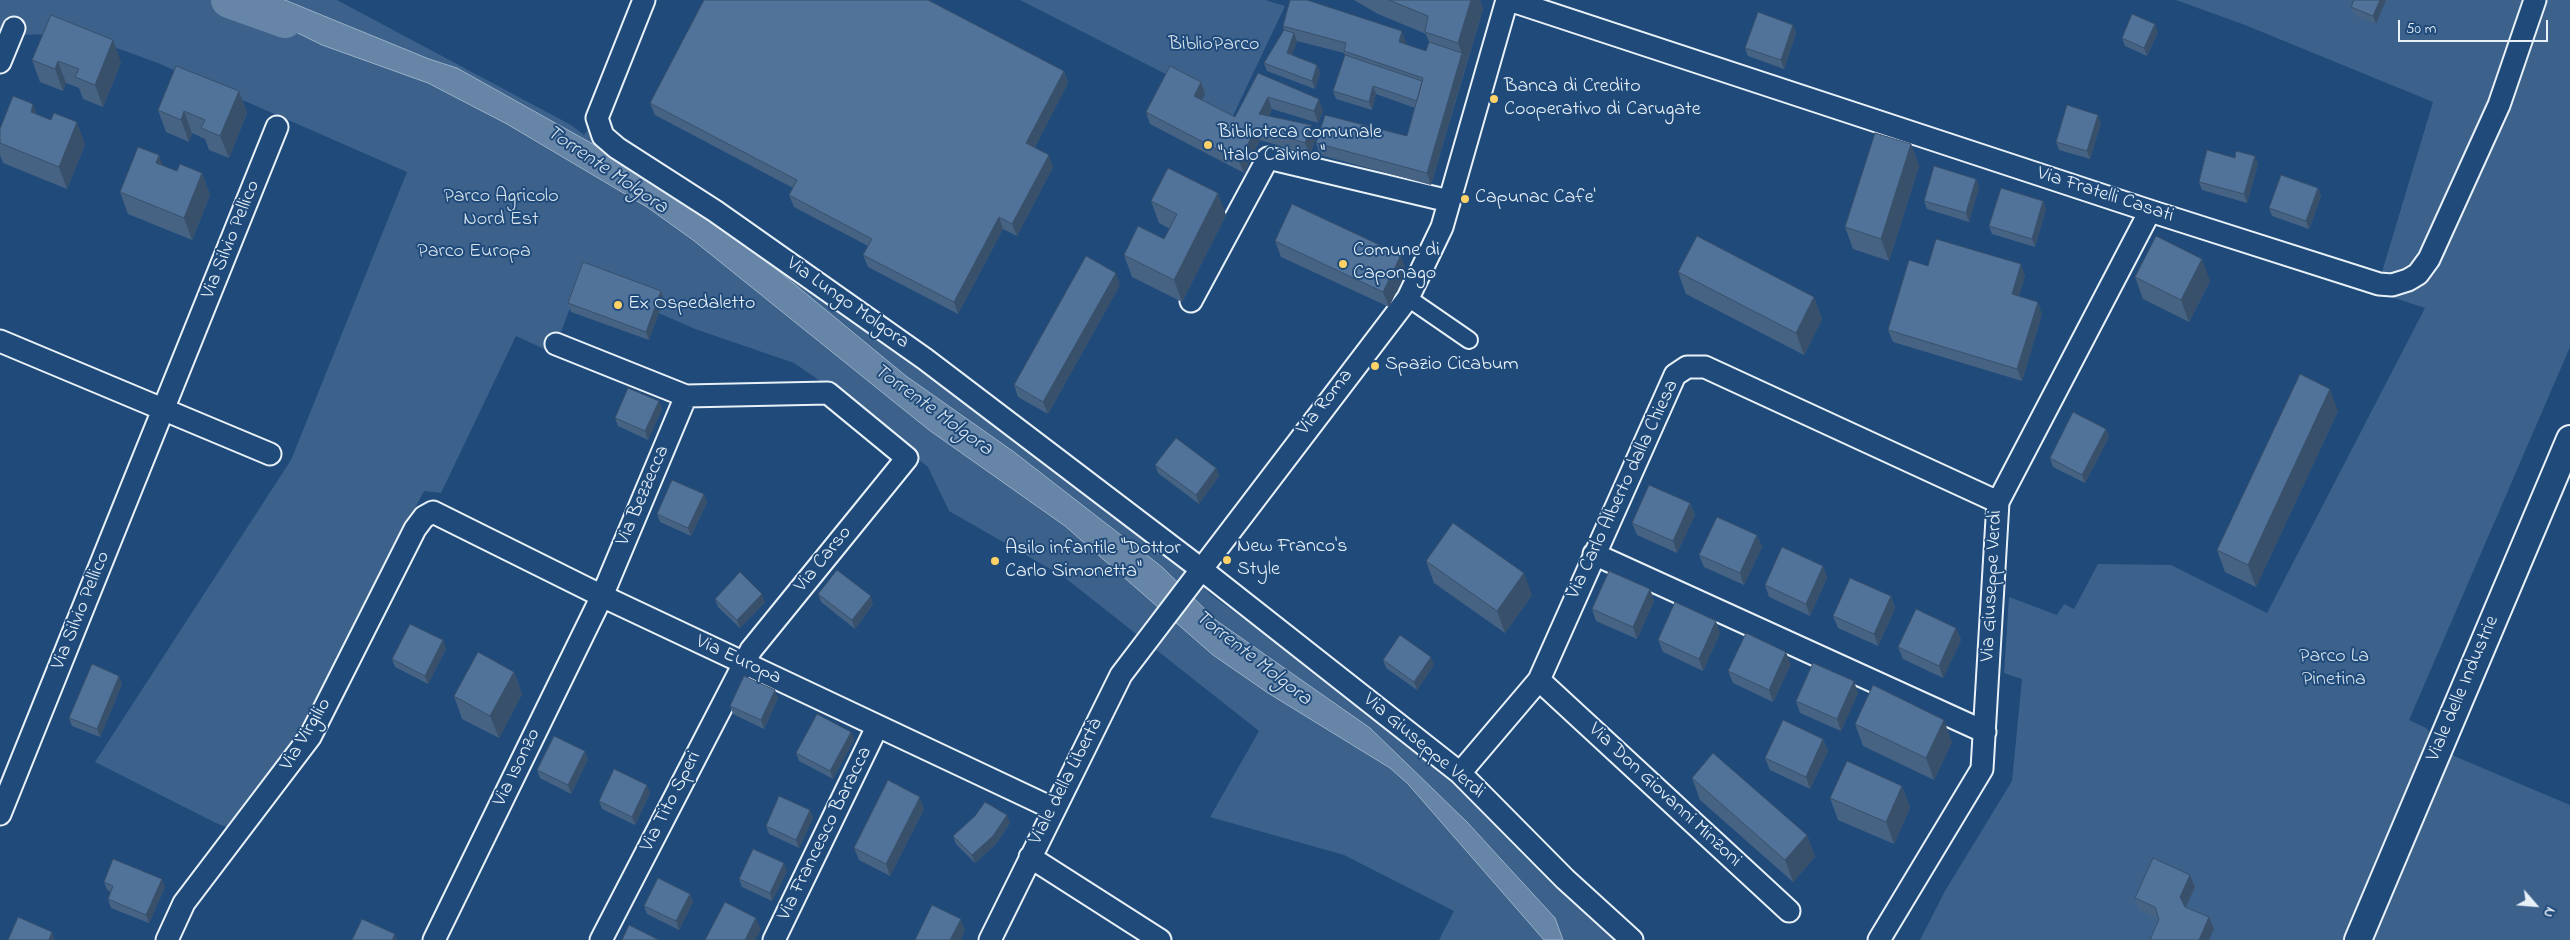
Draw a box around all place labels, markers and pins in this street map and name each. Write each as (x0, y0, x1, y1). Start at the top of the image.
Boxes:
place label: Banca di Credito Cooperativo di Carugate (1504, 76, 1701, 123)
marker: Banca di Credito Cooperativo di Carugate (1488, 93, 1500, 105)
place label: Biblioteca comunale "Italo Calvino" (1218, 122, 1382, 169)
marker: Biblioteca comunale "Italo Calvino" (1202, 139, 1214, 151)
place label: Capunac Cafe' (1475, 187, 1596, 211)
marker: Capunac Cafe' (1459, 193, 1471, 205)
place label: Comune di Caponago (1353, 240, 1440, 287)
marker: Comune di Caponago (1337, 258, 1349, 270)
place label: Ex Ospedaletto (628, 293, 755, 317)
marker: Ex Ospedaletto (612, 299, 624, 311)
place label: Spazio Cicabum (1385, 354, 1519, 378)
marker: Spazio Cicabum (1369, 360, 1381, 372)
place label: New Franco's Style (1237, 536, 1347, 583)
place label: Asilo infantile "Dottor Carlo Simonetta" (1005, 538, 1181, 585)
marker: New Franco's Style (1221, 554, 1233, 566)
marker: Asilo infantile "Dottor Carlo Simonetta" (989, 555, 1001, 567)

